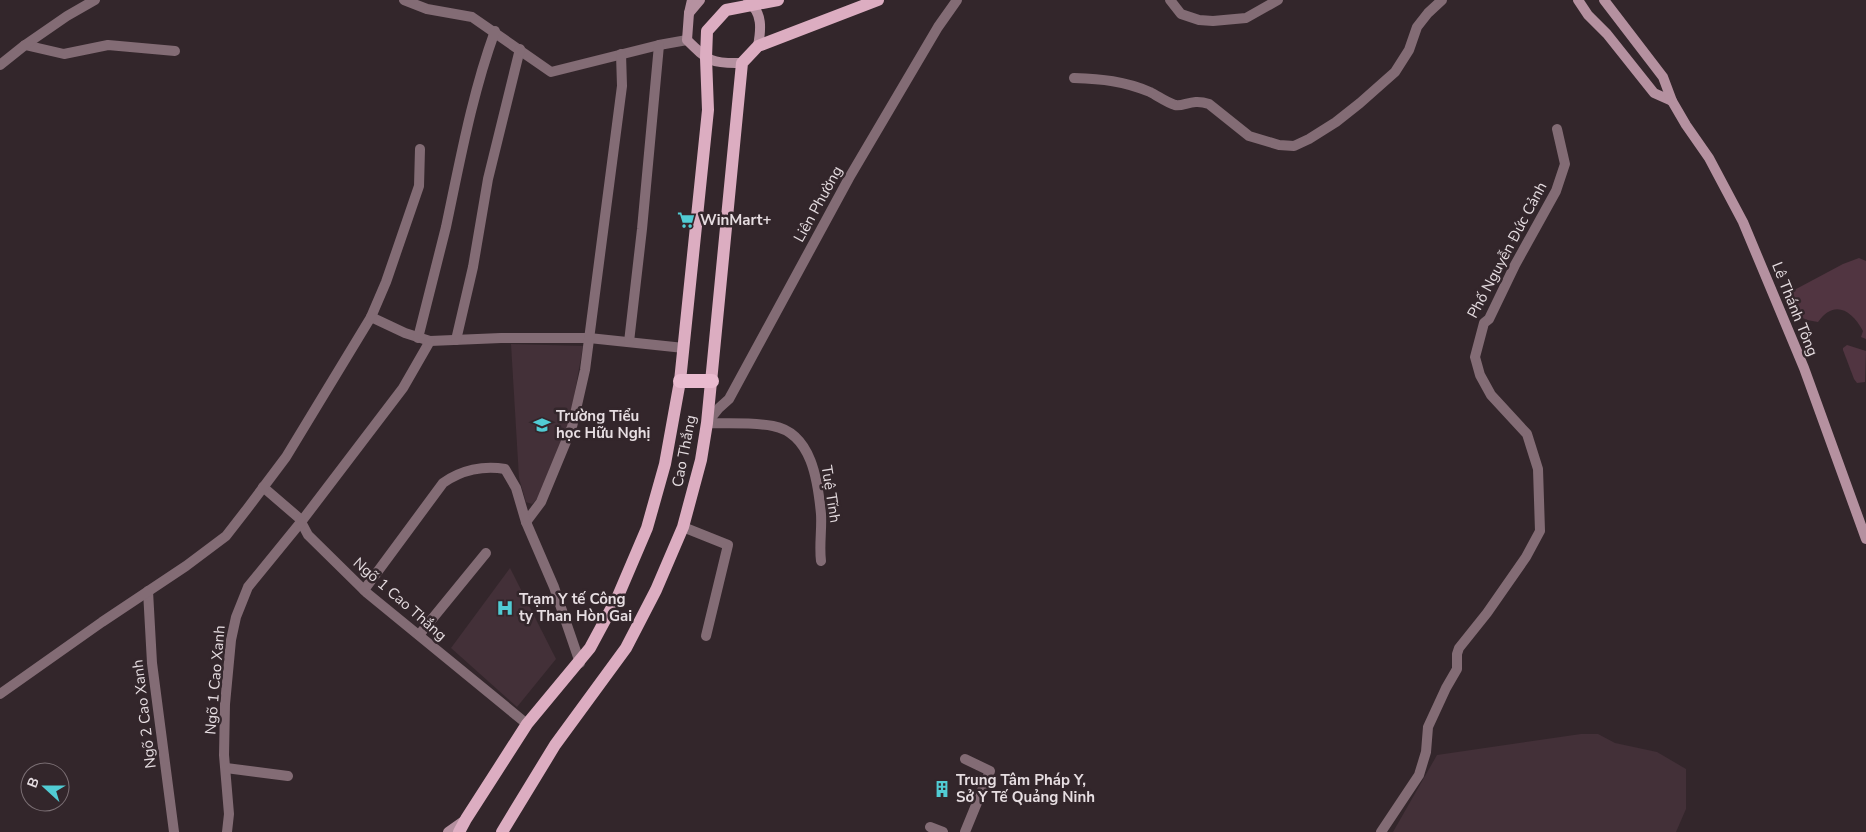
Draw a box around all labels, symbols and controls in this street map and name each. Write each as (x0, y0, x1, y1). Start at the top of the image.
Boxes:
street label: Liên Phường (789, 162, 847, 246)
street label: Phố Nguyễn Đức Cảnh (1463, 178, 1551, 322)
supermarket icon: WinMart+ (676, 210, 696, 230)
place label: WinMart+ (700, 210, 772, 230)
street label: Lê Thánh Tông (1767, 259, 1823, 359)
place label: Trường Tiểu học Hữu Nghị (556, 406, 650, 443)
street label: Cao Thắng (667, 413, 701, 489)
school or university icon: Trường Tiểu học Hữu Nghị (532, 415, 552, 435)
street label: Tuệ Tĩnh (817, 464, 845, 524)
street label: Ngõ 1 Cao Thắng (349, 553, 451, 645)
place label: Trạm Y tế Công ty Than Hòn Gai (519, 589, 632, 626)
hospital icon: Trạm Y tế Công ty Than Hòn Gai (495, 598, 515, 618)
street label: Ngõ 1 Cao Xanh (200, 624, 230, 736)
street label: Ngõ 2 Cao Xanh (127, 658, 161, 770)
north arrow (20, 762, 70, 812)
place label: Trung Tâm Pháp Y, Sở Y Tế Quảng Ninh (956, 770, 1095, 807)
text: B (23, 775, 44, 790)
building icon: Trung Tâm Pháp Y, Sở Y Tế Quảng Ninh (932, 779, 952, 799)

